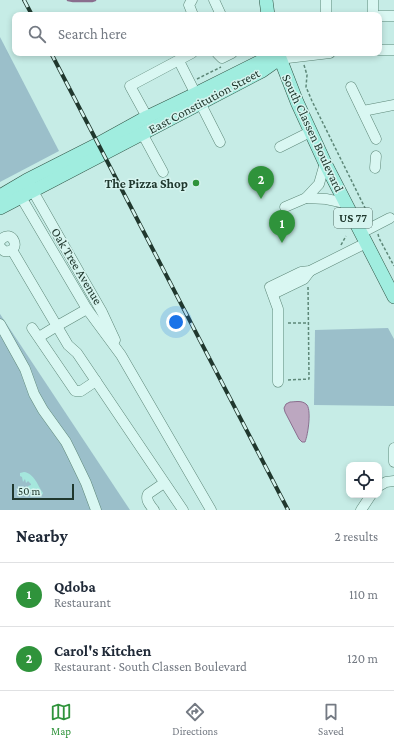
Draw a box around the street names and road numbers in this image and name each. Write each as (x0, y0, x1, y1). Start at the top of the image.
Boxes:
street label: East Constitution Street (146, 65, 263, 137)
street label: South Classen Boulevard (279, 72, 347, 194)
road number: US 77 (334, 208, 372, 228)
street label: Oak Tree Avenue (48, 225, 106, 307)

